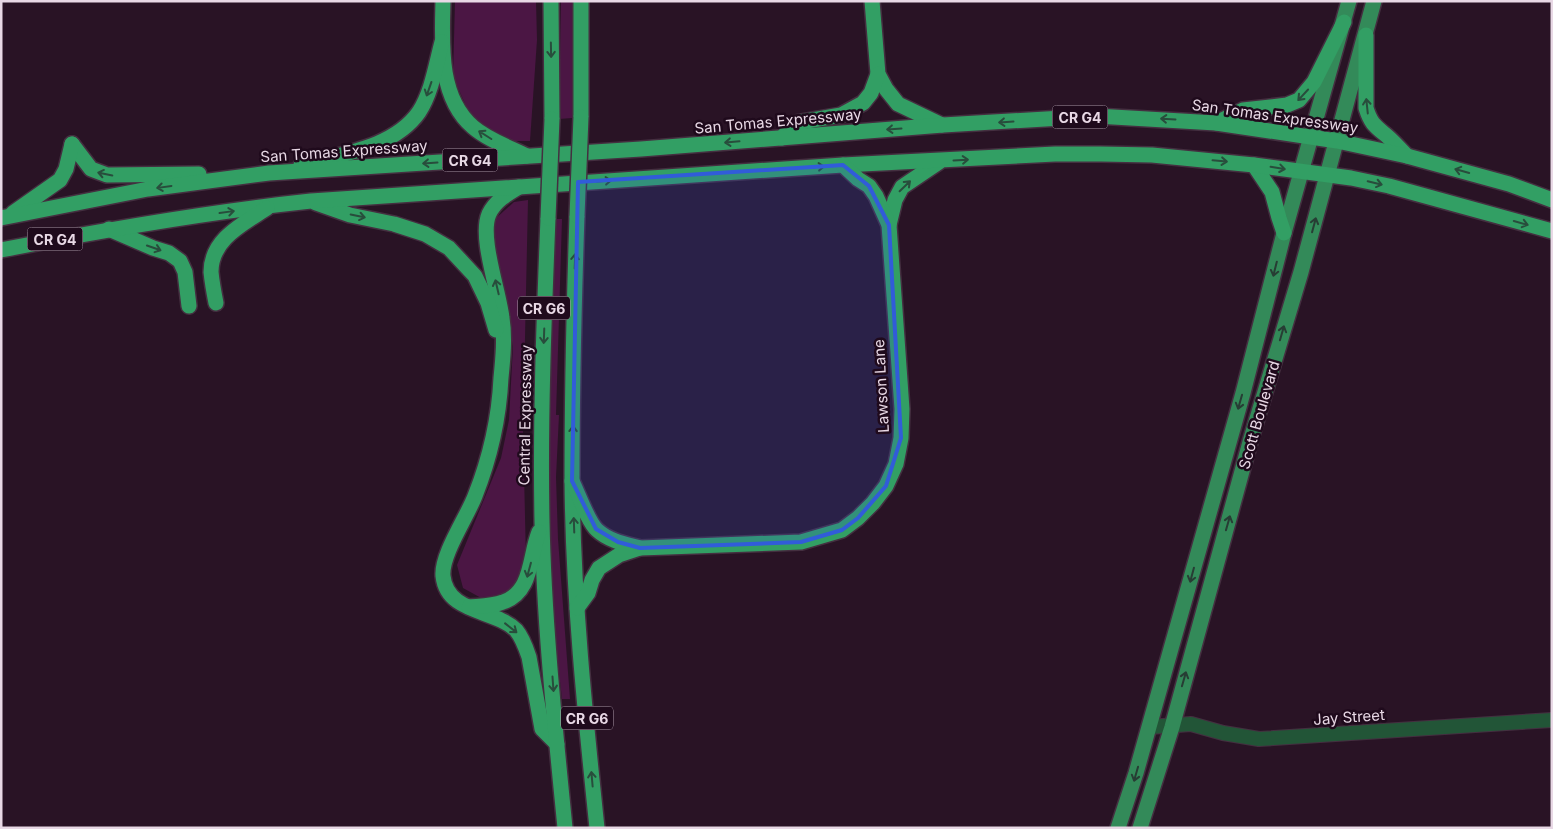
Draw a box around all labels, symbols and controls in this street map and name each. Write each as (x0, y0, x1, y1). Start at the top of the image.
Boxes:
one-way arrow (546, 42, 556, 58)
one-way arrow (424, 81, 433, 96)
one-way arrow (1297, 88, 1309, 101)
street label: San Tomas Expressway (1191, 95, 1360, 137)
one-way arrow (1362, 98, 1372, 114)
street label: San Tomas Expressway (694, 104, 863, 138)
road number: CR G4 (1052, 105, 1108, 128)
one-way arrow (1160, 115, 1176, 124)
one-way arrow (998, 117, 1014, 126)
one-way arrow (886, 124, 902, 134)
one-way arrow (478, 129, 492, 140)
street label: San Tomas Expressway (260, 136, 429, 166)
one-way arrow (724, 137, 740, 146)
road number: CR G4 (442, 148, 498, 172)
one-way arrow (953, 155, 969, 164)
one-way arrow (1212, 157, 1228, 166)
one-way arrow (423, 158, 439, 167)
one-way arrow (809, 162, 825, 171)
one-way arrow (1270, 164, 1286, 174)
one-way arrow (1454, 166, 1470, 176)
one-way arrow (97, 168, 113, 178)
one-way arrow (596, 176, 612, 185)
one-way arrow (1367, 179, 1383, 188)
one-way arrow (899, 180, 911, 192)
one-way arrow (156, 182, 172, 192)
one-way arrow (219, 207, 235, 217)
one-way arrow (349, 212, 365, 222)
one-way arrow (1310, 217, 1320, 233)
one-way arrow (1513, 218, 1529, 228)
road number: CR G4 (28, 228, 82, 250)
one-way arrow (146, 244, 161, 253)
one-way arrow (571, 253, 580, 269)
one-way arrow (1270, 261, 1279, 277)
one-way arrow (492, 280, 501, 296)
road number: CR G6 (518, 296, 570, 320)
one-way arrow (1278, 326, 1288, 342)
one-way arrow (539, 328, 548, 344)
street label: Lawson Lane (869, 339, 893, 433)
street label: Central Expressway (514, 344, 536, 485)
street label: Scott Boulevard (1234, 359, 1284, 471)
one-way arrow (1235, 393, 1245, 409)
one-way arrow (568, 425, 578, 441)
one-way arrow (1223, 515, 1233, 531)
one-way arrow (569, 517, 578, 533)
one-way arrow (524, 561, 533, 577)
one-way arrow (1186, 566, 1196, 582)
one-way arrow (504, 623, 518, 633)
one-way arrow (1179, 672, 1189, 688)
one-way arrow (548, 675, 557, 691)
street label: Jay Street (1313, 705, 1386, 729)
road number: CR G6 (561, 706, 613, 730)
one-way arrow (1130, 766, 1140, 782)
one-way arrow (587, 772, 597, 788)

